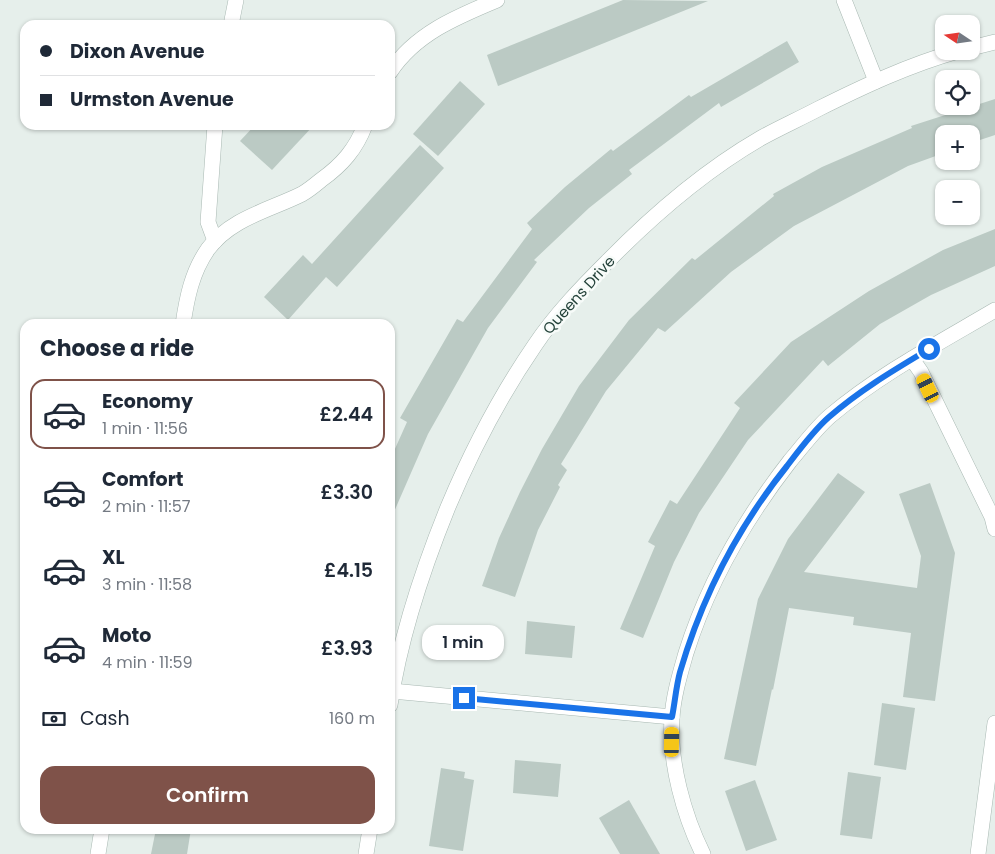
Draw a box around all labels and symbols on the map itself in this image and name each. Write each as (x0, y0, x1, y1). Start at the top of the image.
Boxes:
north arrow (935, 15, 980, 60)
street label: Queens Drive (538, 251, 620, 339)
route start (918, 338, 940, 360)
car (914, 371, 941, 405)
callout: 1 min (423, 626, 505, 660)
route end (453, 687, 475, 709)
car (664, 727, 679, 757)

